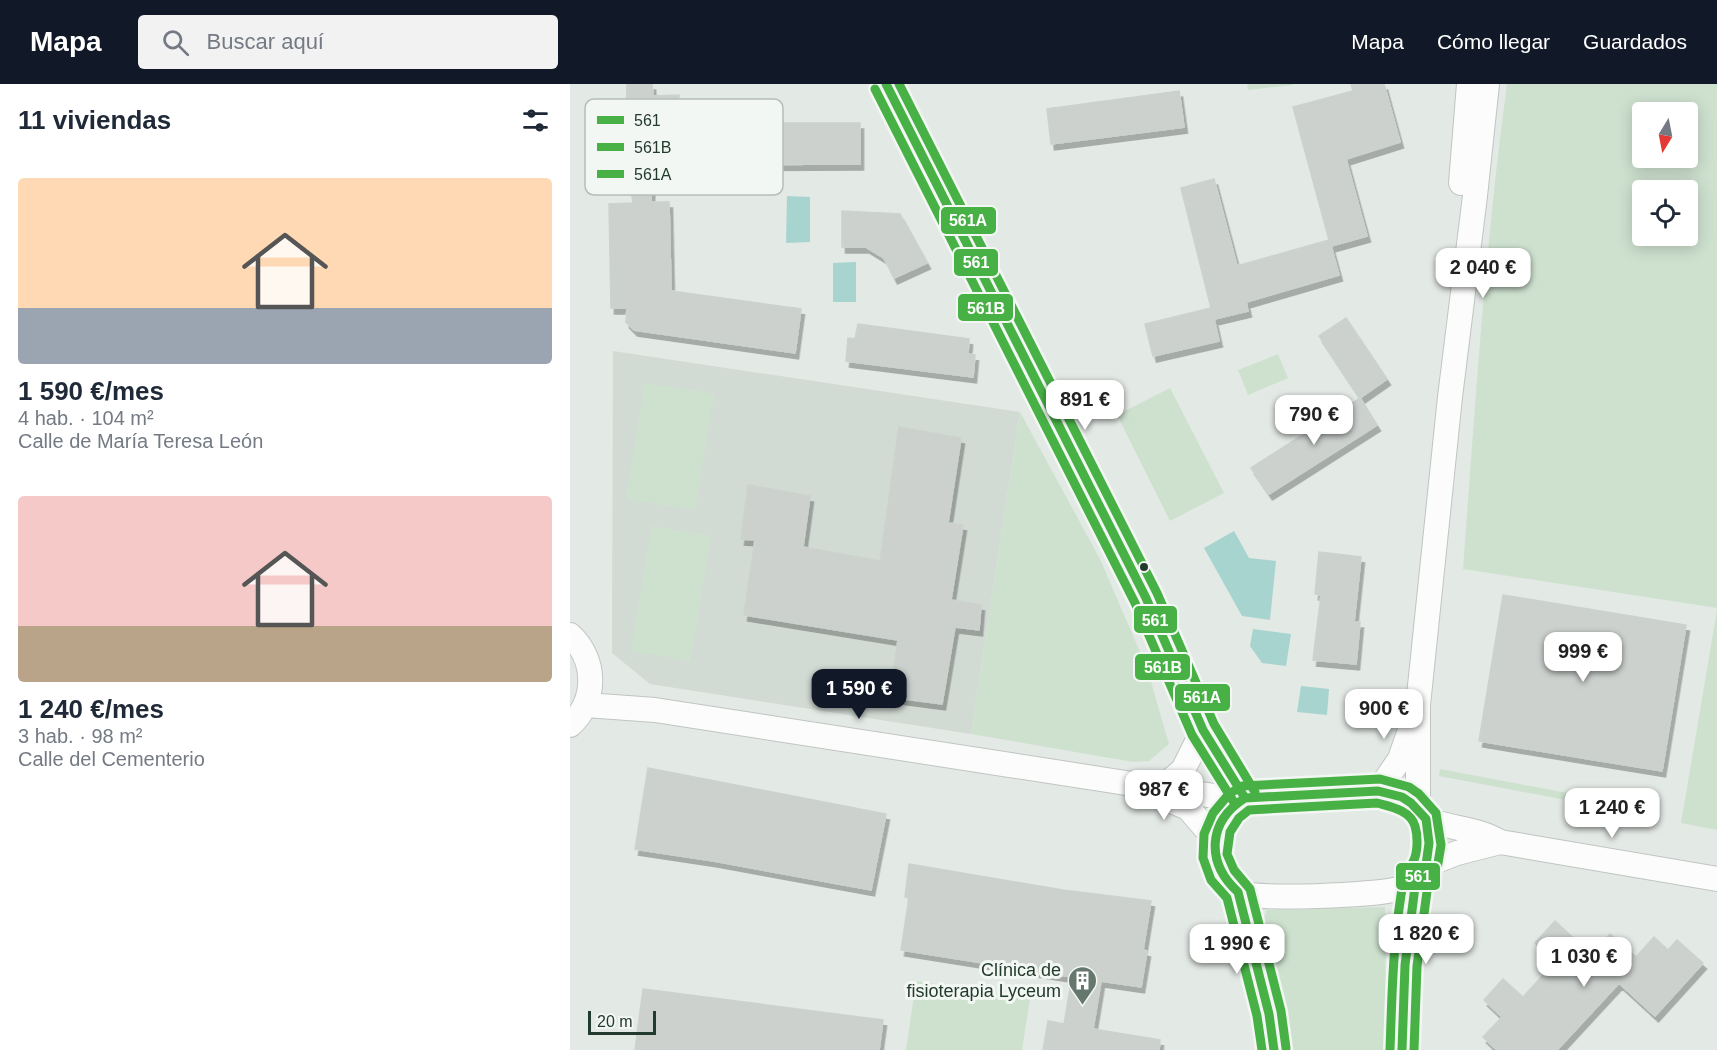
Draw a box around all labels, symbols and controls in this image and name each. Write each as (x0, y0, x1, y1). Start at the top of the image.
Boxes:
search box (138, 15, 558, 69)
text: Mapa (30, 26, 102, 57)
icon: search (159, 26, 192, 59)
text: Buscar aquí (207, 29, 324, 54)
text: Mapa (1351, 30, 1404, 53)
text: Cómo llegar (1437, 30, 1550, 53)
text: Guardados (1583, 30, 1687, 53)
legend (585, 99, 783, 195)
north arrow (1632, 102, 1698, 168)
map controls (1632, 102, 1698, 246)
icon: filters (519, 104, 552, 137)
text: 11 viviendas (18, 105, 171, 135)
text: 561 (634, 112, 661, 129)
text: 561B (634, 139, 671, 156)
text: 561A (634, 166, 672, 183)
button: locate (1632, 180, 1698, 246)
line badge: 561A (940, 206, 997, 235)
text: 561A (949, 212, 988, 229)
icon: home (231, 217, 339, 325)
line badge: 561 (953, 248, 999, 277)
pin: 2 040 € (1428, 248, 1538, 299)
text: 561 (963, 254, 989, 271)
text: 2 040 € (1450, 256, 1516, 278)
line badge: 561B (957, 293, 1014, 322)
text: 561B (967, 300, 1005, 317)
text: 1 590 €/mes (18, 376, 164, 406)
pin: 891 € (1043, 380, 1127, 431)
text: 891 € (1060, 388, 1110, 410)
pin: 790 € (1272, 395, 1356, 446)
text: 790 € (1289, 403, 1339, 425)
text: 4 hab. · 104 m² (18, 407, 154, 429)
text: Calle de María Teresa León (18, 430, 263, 452)
icon: home (231, 535, 339, 643)
unlabelled marker (1138, 561, 1150, 573)
line badge: 561 (1133, 605, 1178, 634)
text: 561 (1142, 612, 1168, 629)
pin: 999 € (1541, 632, 1625, 683)
text: 999 € (1558, 640, 1608, 662)
line badge: 561B (1134, 653, 1191, 681)
text: 561B (1144, 659, 1182, 676)
pin: 1 590 € (804, 669, 914, 720)
text: 1 590 € (826, 677, 892, 699)
line badge: 561A (1174, 683, 1231, 712)
text: 561A (1183, 689, 1222, 706)
pin: 900 € (1342, 689, 1426, 740)
text: 1 240 €/mes (18, 694, 164, 724)
text: 900 € (1359, 697, 1409, 719)
text: 3 hab. · 98 m² (18, 725, 143, 747)
text: Calle del Cementerio (18, 748, 205, 770)
pin: 987 € (1122, 770, 1206, 821)
text: 987 € (1139, 778, 1189, 800)
pin: 1 240 € (1557, 788, 1667, 839)
text: 1 240 € (1579, 796, 1645, 818)
line badge: 561 (1395, 862, 1441, 891)
text: 561 (1405, 868, 1431, 885)
pin: 1 820 € (1371, 914, 1481, 965)
text: 1 820 € (1393, 922, 1459, 944)
pin: 1 990 € (1182, 924, 1292, 975)
text: 1 990 € (1204, 932, 1270, 954)
pin: 1 030 € (1529, 937, 1639, 988)
text: 1 030 € (1551, 945, 1617, 967)
place label: Clínica de fisioterapia Lyceum (907, 960, 1061, 1001)
building icon: Clínica de fisioterapia Lyceum (1066, 964, 1098, 1006)
scale bar (588, 1008, 656, 1036)
text: 20 m (597, 1013, 633, 1030)

